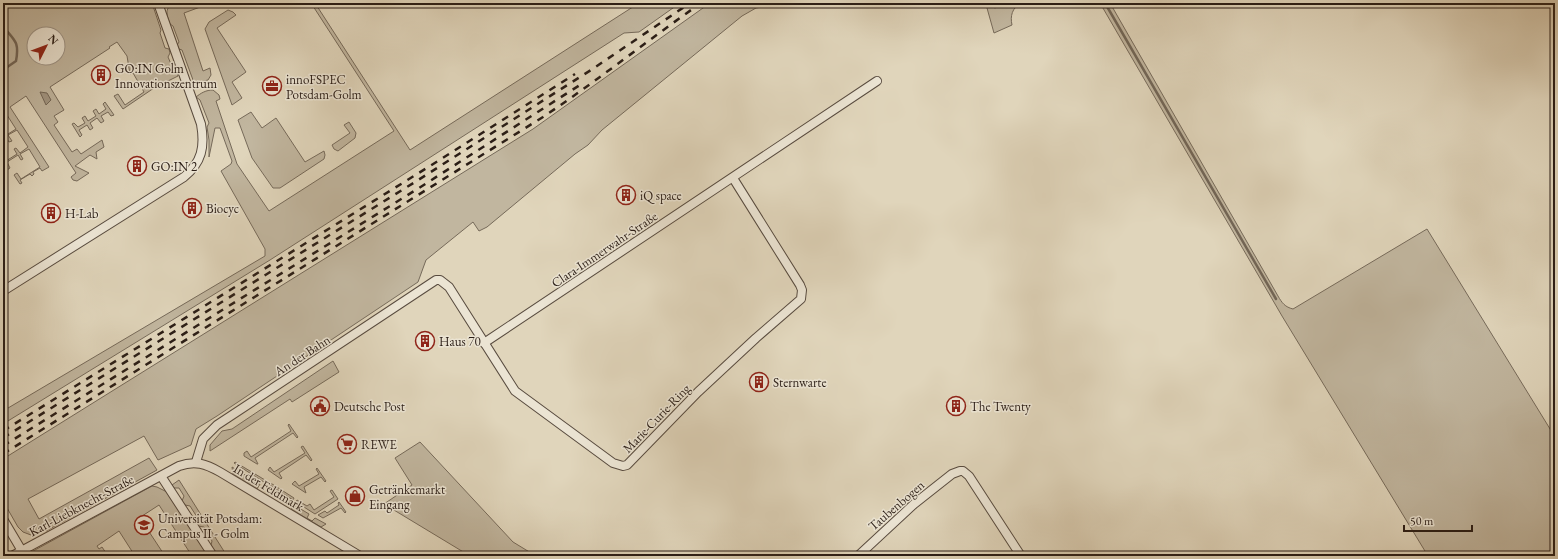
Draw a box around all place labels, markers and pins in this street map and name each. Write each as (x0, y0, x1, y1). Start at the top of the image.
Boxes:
place label: GO:IN Golm Innovationszentrum (115, 60, 217, 92)
building icon: GO:IN Golm Innovationszentrum (90, 64, 112, 86)
place label: innoFSPEC Potsdam-Golm (286, 71, 362, 103)
office icon: innoFSPEC Potsdam-Golm (261, 75, 283, 97)
building icon: GO:IN 2 (126, 155, 148, 177)
place label: GO:IN 2 (151, 158, 198, 175)
building icon: iQ space (615, 184, 637, 206)
place label: iQ space (640, 187, 682, 204)
building icon: Biocyc (181, 197, 203, 219)
place label: Biocyc (206, 200, 239, 217)
building icon: H-Lab (40, 202, 62, 224)
place label: H-Lab (65, 205, 99, 222)
building icon: Haus 70 (414, 330, 436, 352)
place label: Haus 70 (439, 333, 481, 350)
building icon: Sternwarte (748, 371, 770, 393)
place label: Sternwarte (773, 374, 826, 391)
public building icon: Deutsche Post (309, 395, 331, 417)
building icon: The Twenty (945, 395, 967, 417)
place label: Deutsche Post (334, 398, 405, 415)
place label: The Twenty (970, 398, 1031, 415)
supermarket icon: REWE (336, 433, 358, 455)
place label: REWE (361, 436, 397, 453)
place label: Getränkemarkt Eingang (369, 481, 445, 513)
shop icon: Getränkemarkt Eingang (344, 485, 366, 507)
place label: Universität Potsdam: Campus II - Golm (158, 510, 262, 542)
school or university icon: Universität Potsdam: Campus II - Golm (133, 514, 155, 536)

